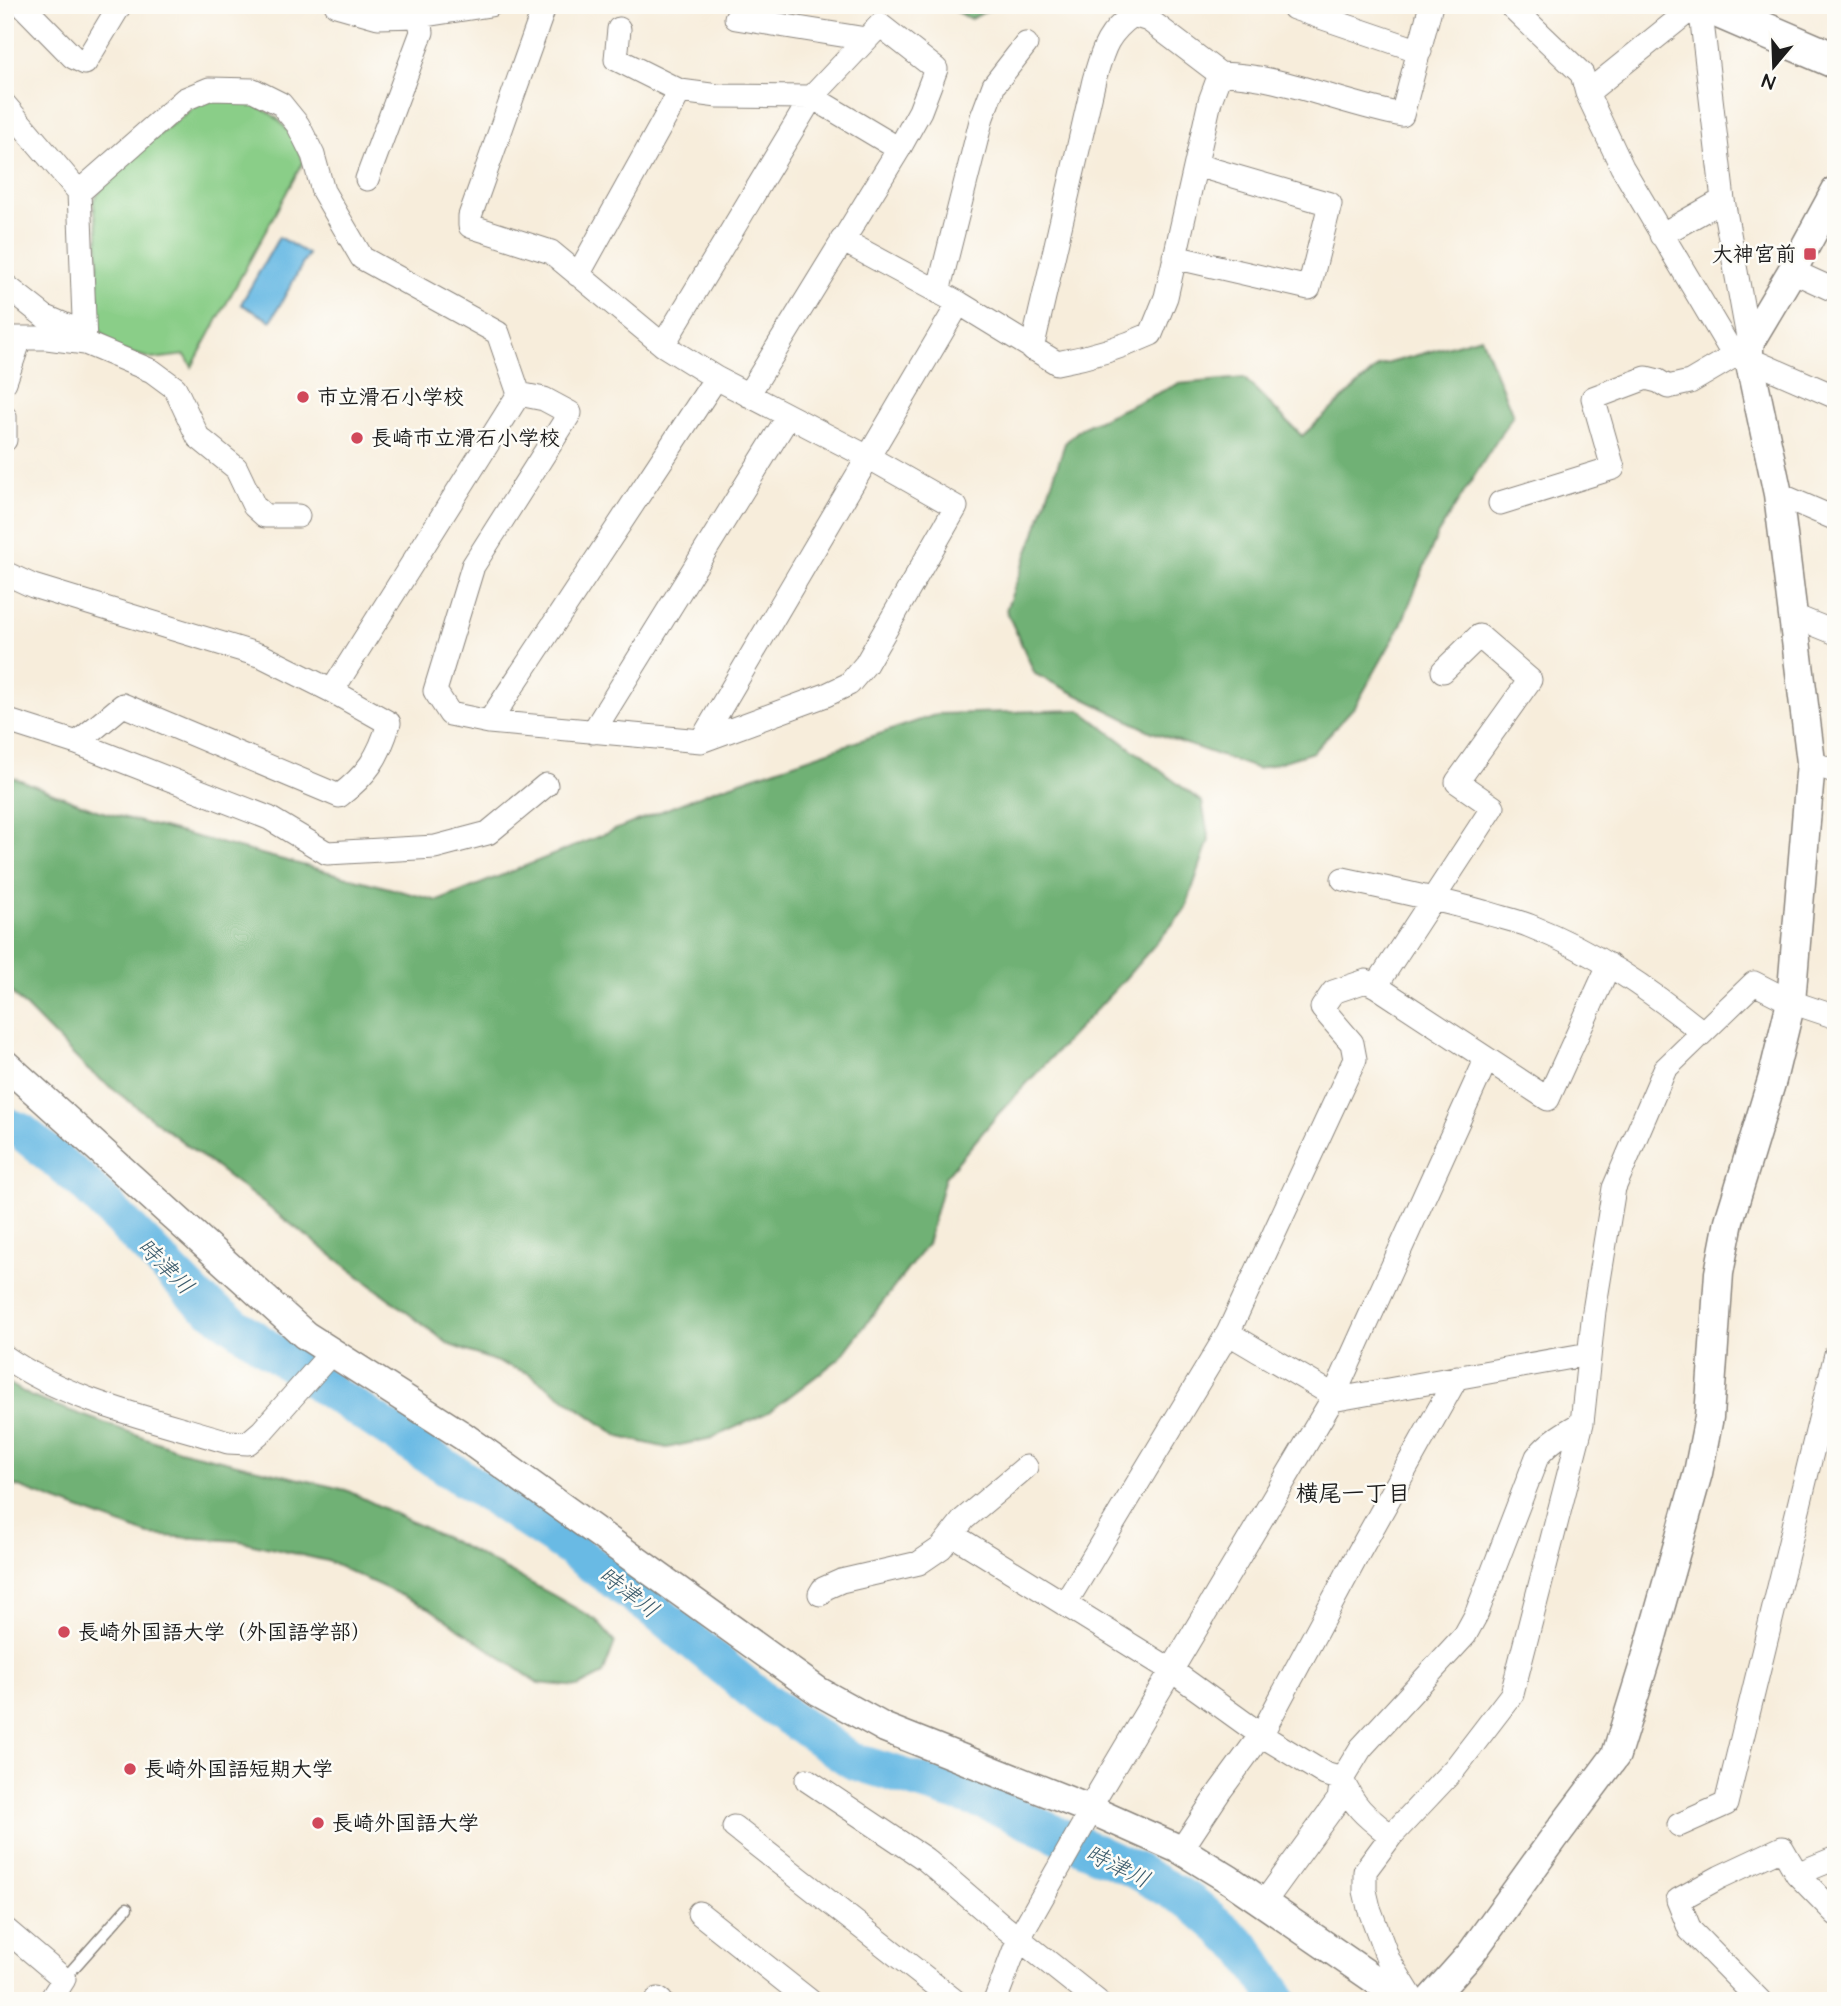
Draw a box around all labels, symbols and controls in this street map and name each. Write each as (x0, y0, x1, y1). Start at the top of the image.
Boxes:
north arrow (1740, 32, 1810, 102)
text: N (1759, 66, 1779, 95)
place label: 大神宮前 (1712, 240, 1796, 269)
marker: 大神宮前 (1802, 246, 1818, 262)
place label: 市立滑石小学校 (317, 383, 464, 412)
marker: 市立滑石小学校 (295, 389, 311, 405)
place label: 長崎市立滑石小学校 (371, 424, 560, 453)
marker: 長崎市立滑石小学校 (349, 430, 365, 446)
water label: 時津川 (130, 1231, 201, 1302)
district label: 横尾一丁目 (1296, 1478, 1411, 1510)
water label: 時津川 (591, 1559, 666, 1626)
place label: 長崎外国語大学（外国語学部） (78, 1618, 372, 1647)
marker: 長崎外国語大学（外国語学部） (56, 1624, 72, 1640)
place label: 長崎外国語短期大学 (144, 1755, 333, 1784)
marker: 長崎外国語短期大学 (122, 1761, 138, 1777)
place label: 長崎外国語大学 (332, 1809, 479, 1838)
marker: 長崎外国語大学 (310, 1815, 326, 1831)
water label: 時津川 (1080, 1837, 1156, 1896)

